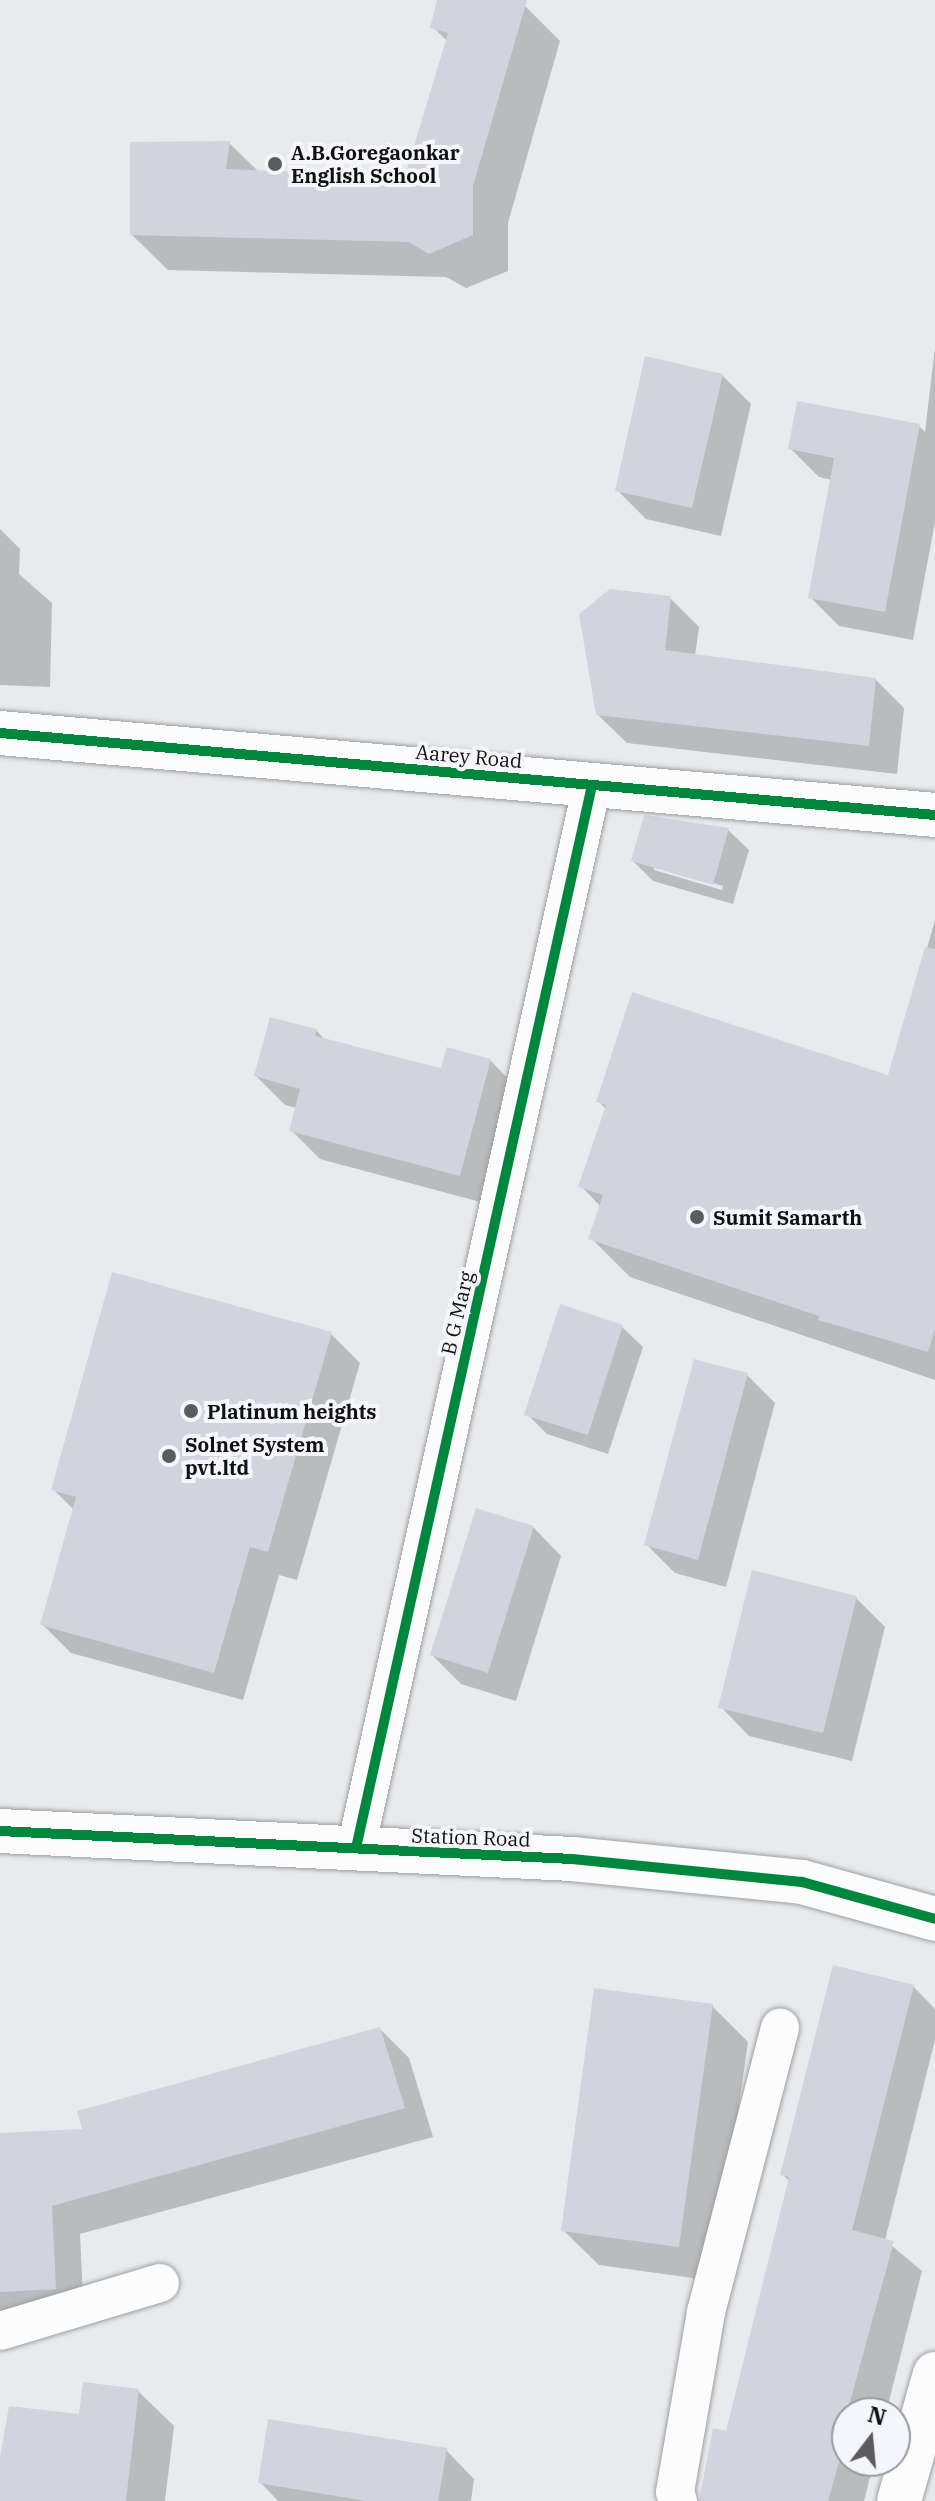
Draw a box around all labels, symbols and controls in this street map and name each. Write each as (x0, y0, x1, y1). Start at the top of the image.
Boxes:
place label: A.B.Goregaonkar English School (291, 140, 460, 187)
marker: A.B.Goregaonkar English School (266, 155, 284, 173)
street label: Aarey Road (415, 739, 523, 773)
place label: Sumit Samarth (713, 1205, 862, 1229)
marker: Sumit Samarth (688, 1208, 706, 1226)
street label: B G Marg (436, 1269, 478, 1357)
place label: Platinum heights (207, 1399, 376, 1423)
marker: Platinum heights (182, 1402, 200, 1420)
place label: Solnet System pvt.ltd (185, 1432, 324, 1479)
marker: Solnet System pvt.ltd (160, 1447, 178, 1465)
street label: Station Road (411, 1823, 531, 1851)
north arrow (831, 2397, 911, 2477)
text: N (865, 2399, 890, 2432)

